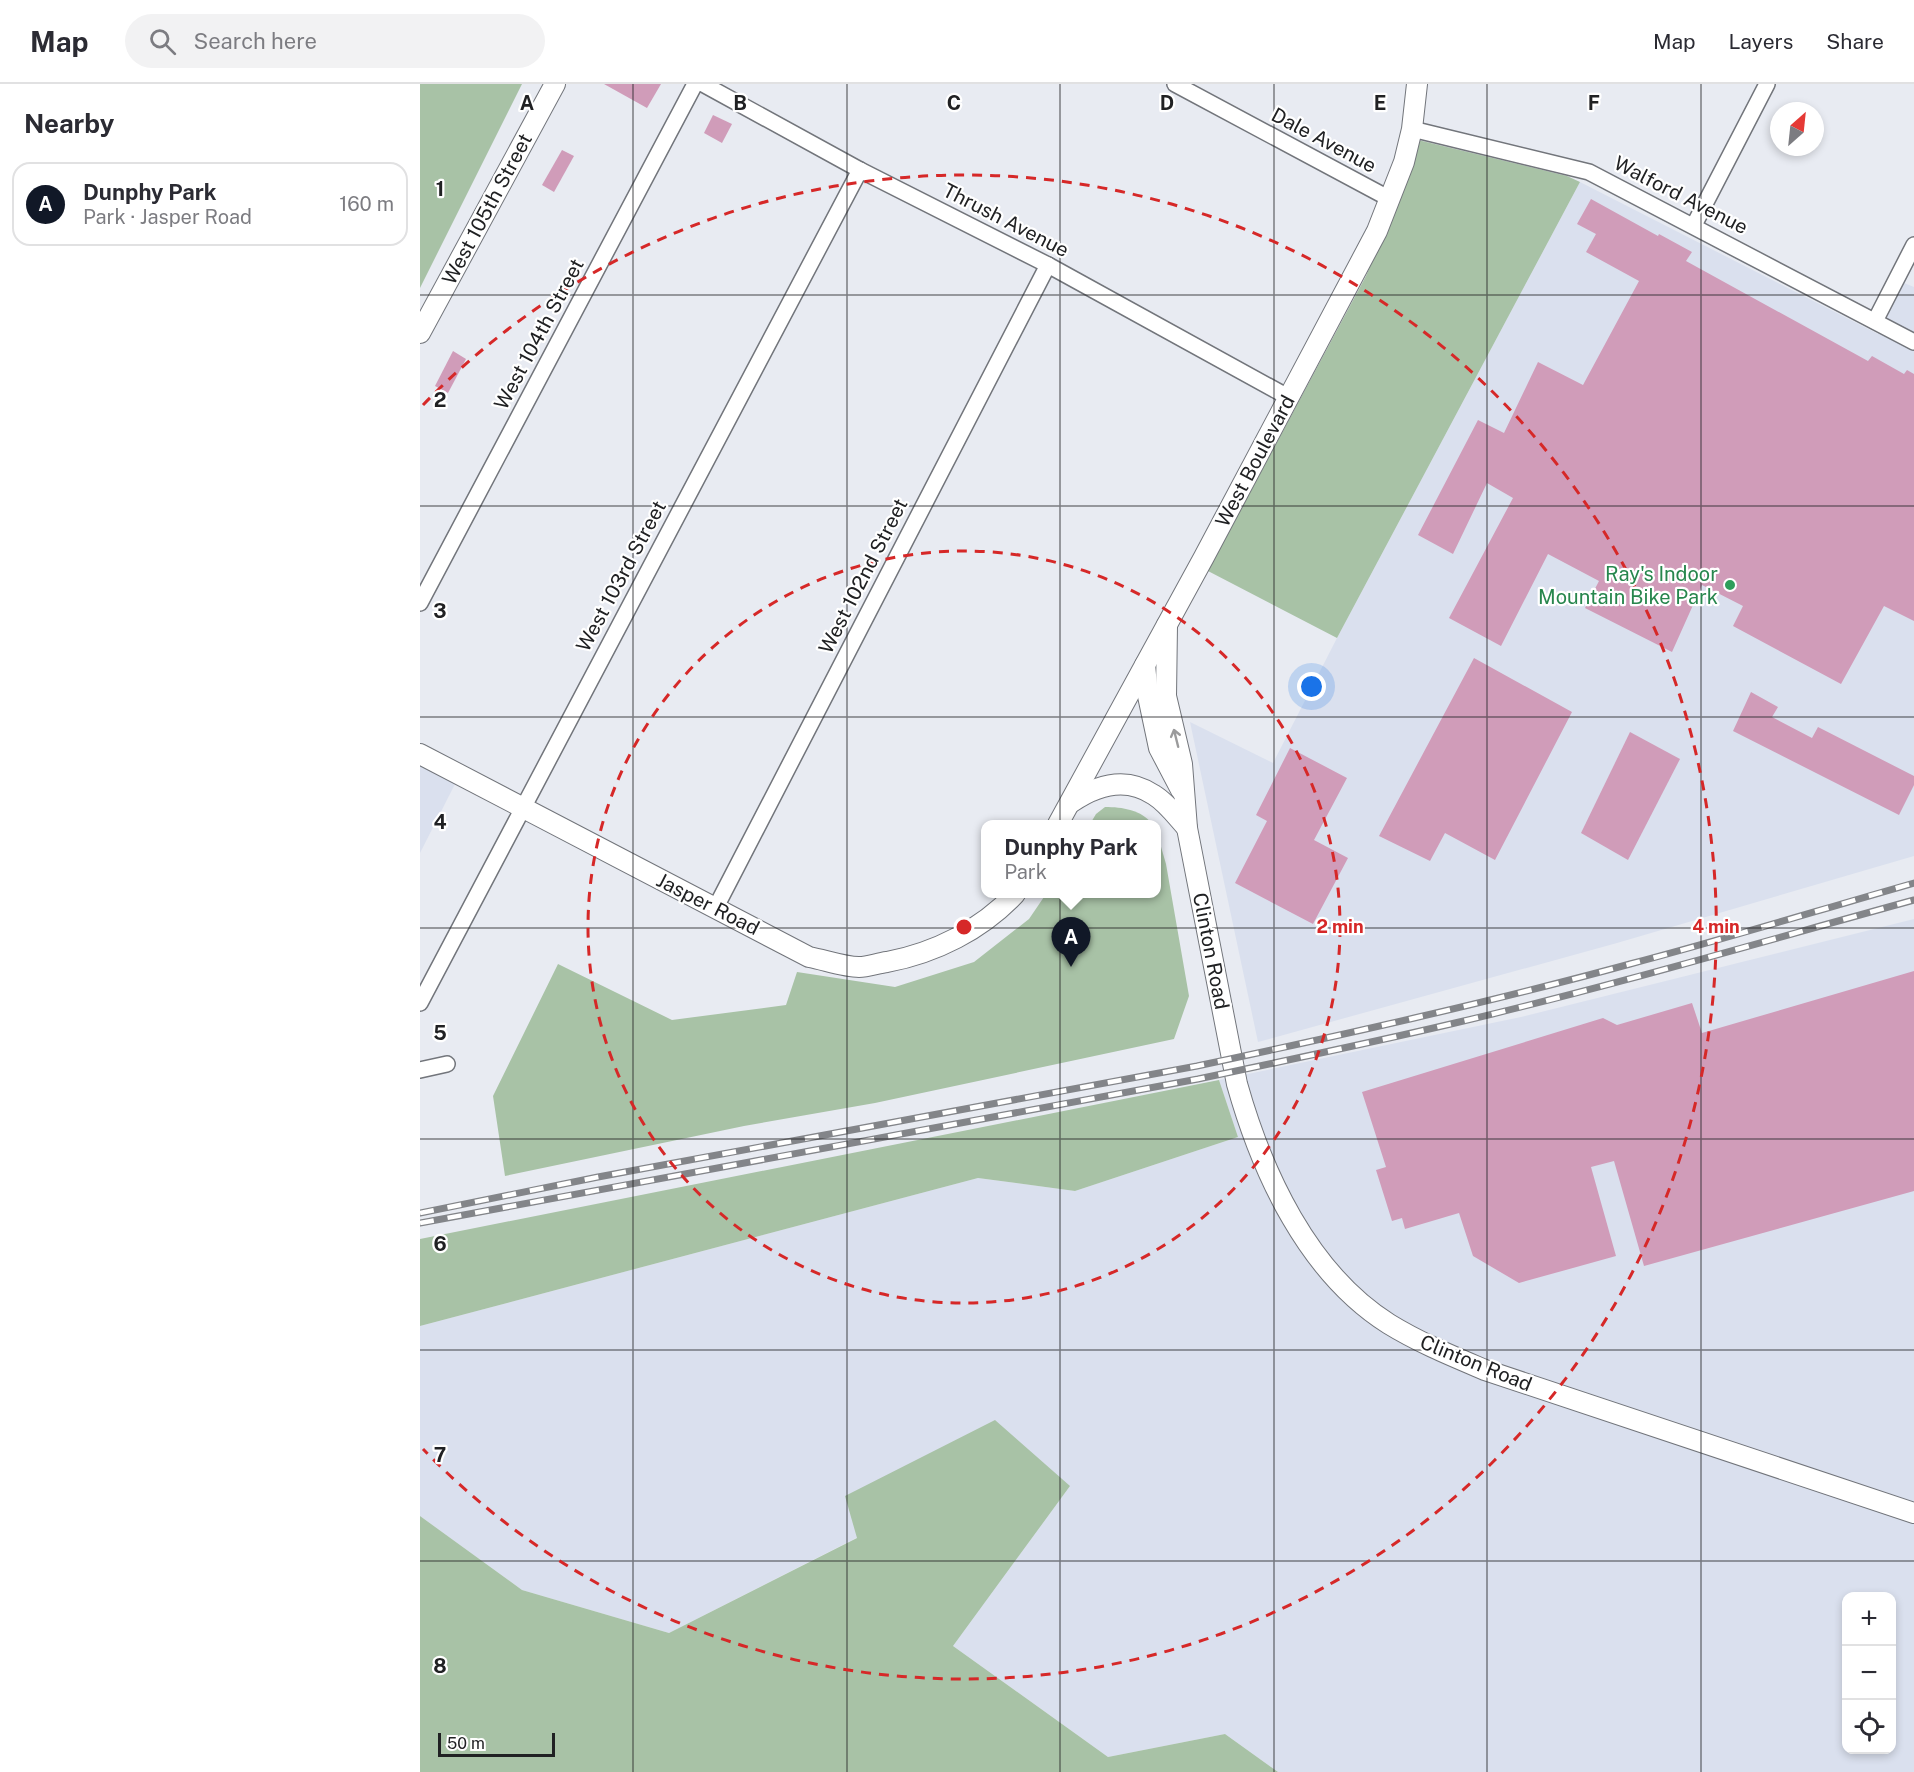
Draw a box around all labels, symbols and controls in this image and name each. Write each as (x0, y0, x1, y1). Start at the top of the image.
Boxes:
search box (125, 14, 545, 68)
text: Map (30, 25, 89, 58)
icon: search (146, 25, 179, 58)
text: Search here (194, 28, 317, 54)
text: Map (1653, 29, 1696, 54)
text: Layers (1729, 29, 1793, 54)
text: Share (1826, 29, 1884, 54)
text: A (520, 91, 534, 115)
text: B (733, 91, 747, 115)
text: C (947, 91, 961, 115)
text: D (1160, 91, 1174, 115)
text: E (1374, 91, 1386, 115)
text: F (1588, 91, 1600, 115)
street label: Dale Avenue (1267, 102, 1381, 178)
north arrow (1770, 102, 1824, 156)
text: Nearby (24, 108, 114, 139)
street label: West 105th Street (437, 129, 537, 289)
street label: Walford Avenue (1610, 151, 1752, 239)
street label: Thrush Avenue (939, 178, 1073, 262)
text: Dunphy Park (83, 179, 217, 205)
text: A (38, 192, 53, 216)
text: 160 m (339, 192, 394, 216)
text: Park · Jasper Road (83, 205, 252, 229)
street label: West 104th Street (489, 254, 589, 414)
text: 2 (434, 388, 446, 412)
street label: West Boulevard (1210, 391, 1300, 531)
street label: West 102nd Street (813, 494, 913, 658)
street label: West 103rd Street (571, 496, 671, 656)
place label: Ray's Indoor Mountain Bike Park (1538, 562, 1718, 609)
marker: Ray's Indoor Mountain Bike Park (1723, 578, 1737, 592)
text: 3 (433, 599, 447, 623)
your location (1297, 672, 1326, 701)
one-way arrow (1169, 729, 1181, 748)
text: 4 (433, 810, 447, 834)
popup (981, 820, 1161, 898)
text: Dunphy Park (1004, 834, 1138, 860)
text: Park (1004, 860, 1047, 884)
street label: Jasper Road (653, 868, 763, 940)
street label: Clinton Road (1188, 891, 1234, 1011)
text: 2 min (1316, 916, 1364, 937)
text: 4 min (1692, 916, 1740, 937)
centre of rings (954, 917, 974, 937)
pin: A (1052, 918, 1090, 967)
text: 5 (433, 1021, 447, 1045)
text: 6 (433, 1232, 447, 1256)
street label: Clinton Road (1417, 1330, 1535, 1396)
text: 7 (434, 1443, 446, 1467)
map controls (1842, 1592, 1896, 1754)
button: + (1842, 1592, 1896, 1646)
button: − (1842, 1646, 1896, 1700)
text: 8 (433, 1654, 447, 1678)
button: locate (1842, 1700, 1896, 1754)
scale bar (438, 1730, 555, 1758)
text: 50 m (447, 1734, 485, 1753)

